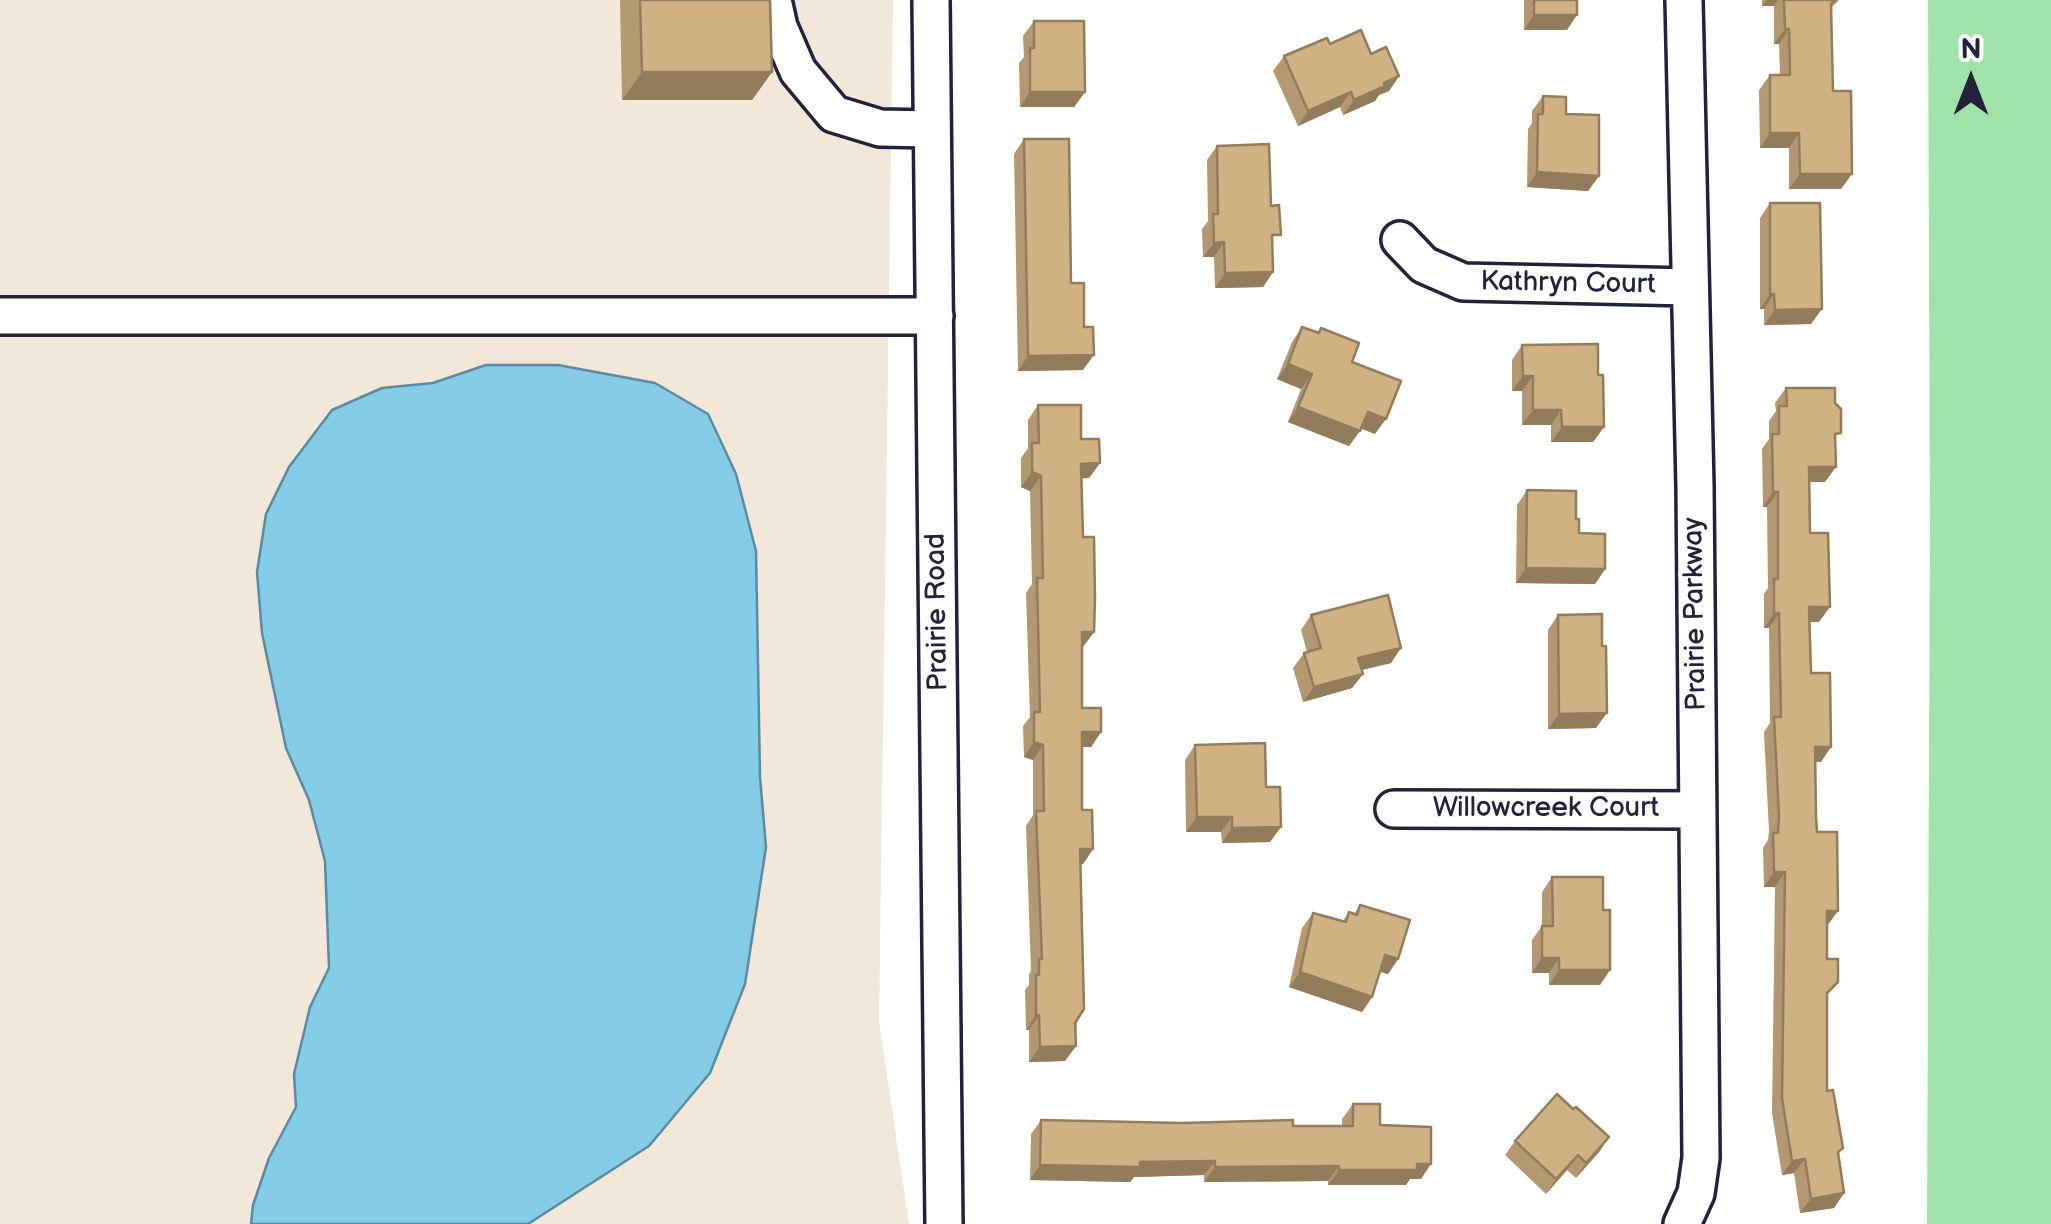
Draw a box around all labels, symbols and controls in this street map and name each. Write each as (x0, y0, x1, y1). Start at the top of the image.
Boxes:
north arrow (1921, 30, 2021, 130)
text: N (1960, 33, 1982, 66)
street label: Kathryn Court (1480, 266, 1656, 302)
street label: Prairie Parkway (1678, 517, 1714, 711)
street label: Prairie Road (920, 533, 956, 691)
street label: Willowcreek Court (1433, 792, 1659, 826)

